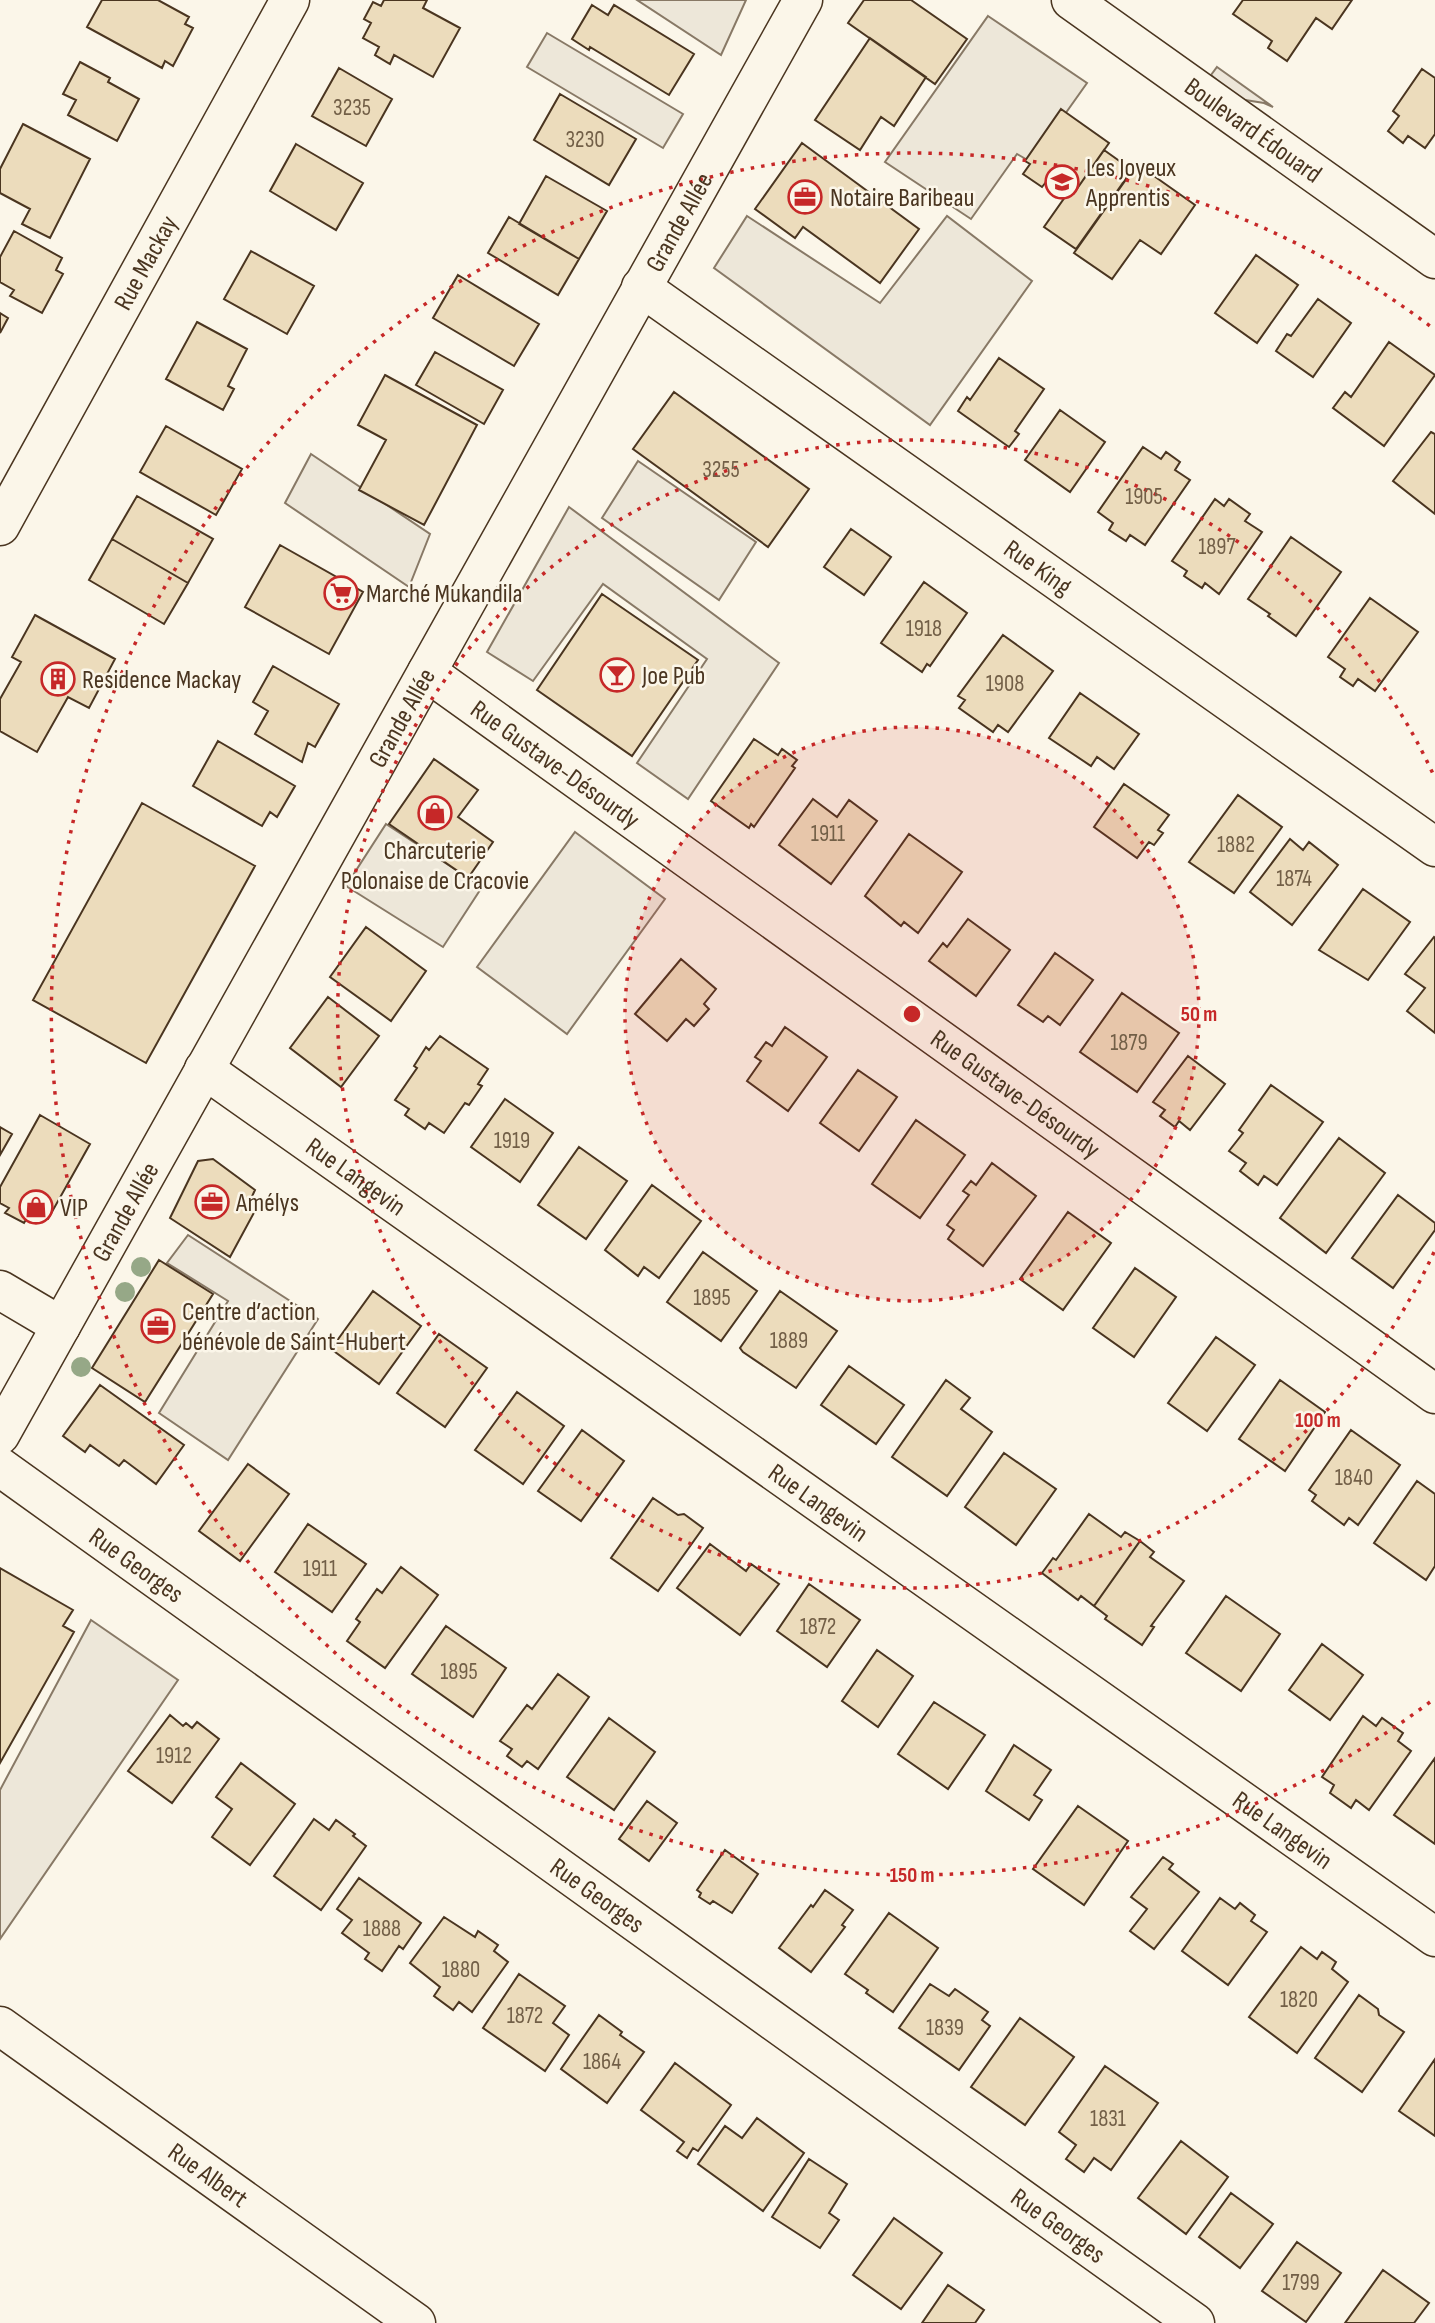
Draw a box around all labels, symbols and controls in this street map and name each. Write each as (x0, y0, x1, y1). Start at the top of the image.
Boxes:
street label: Boulevard Édouard (1178, 72, 1327, 190)
house number: 3235 (333, 94, 371, 122)
house number: 3230 (565, 126, 605, 154)
place label: Les Joyeux Apprentis (1085, 153, 1176, 214)
school or university icon: Les Joyeux Apprentis (1043, 163, 1081, 201)
street label: Grande Allée (640, 168, 720, 278)
office icon: Notaire Baribeau (786, 178, 824, 216)
place label: Notaire Baribeau (830, 183, 974, 214)
street label: Rue Mackay (108, 210, 185, 316)
house number: 3255 (702, 456, 740, 484)
house number: 1905 (1125, 483, 1163, 511)
house number: 1897 (1198, 533, 1236, 561)
street label: Rue King (997, 534, 1077, 603)
supermarket icon: Marché Mukandila (322, 574, 360, 612)
place label: Marché Mukandila (366, 579, 523, 610)
house number: 1918 (906, 615, 942, 643)
bar icon: Joe Pub (598, 656, 636, 694)
building icon: Residence Mackay (39, 660, 77, 698)
place label: Joe Pub (641, 661, 705, 692)
street label: Grande Allée (363, 663, 443, 773)
place label: Residence Mackay (82, 665, 241, 696)
house number: 1908 (986, 670, 1024, 698)
street label: Rue Gustave-Désourdy (464, 694, 645, 836)
shop icon: Charcuterie Polonaise de Cracovie (416, 794, 454, 832)
house number: 1911 (811, 820, 845, 848)
house number: 1882 (1217, 831, 1255, 859)
place label: Charcuterie Polonaise de Cracovie (341, 836, 529, 897)
house number: 1874 (1276, 865, 1312, 893)
centre of rings (900, 1002, 924, 1026)
text: 50 m (1181, 1002, 1217, 1027)
street label: Rue Gustave-Désourdy (924, 1024, 1105, 1166)
house number: 1879 (1110, 1029, 1148, 1057)
house number: 1919 (494, 1127, 530, 1155)
street label: Rue Langevin (299, 1132, 411, 1223)
street label: Grande Allée (86, 1157, 166, 1267)
office icon: Amélys (193, 1183, 231, 1221)
shop icon: VIP (17, 1188, 55, 1226)
place label: Amélys (235, 1188, 299, 1219)
place label: VIP (60, 1193, 88, 1224)
house number: 1895 (693, 1284, 731, 1312)
place label: Centre d’action bénévole de Saint-Hubert (182, 1297, 406, 1358)
office icon: Centre d’action bénévole de Saint-Hubert (139, 1307, 177, 1345)
house number: 1889 (770, 1327, 808, 1355)
text: 100 m (1295, 1408, 1341, 1433)
street label: Rue Langevin (762, 1458, 874, 1549)
house number: 1840 (1335, 1464, 1373, 1492)
street label: Rue Georges (83, 1522, 189, 1610)
house number: 1911 (303, 1555, 337, 1583)
house number: 1872 (800, 1613, 836, 1641)
house number: 1895 (440, 1658, 478, 1686)
house number: 1912 (156, 1742, 192, 1770)
street label: Rue Langevin (1226, 1785, 1338, 1877)
street label: Rue Georges (543, 1852, 650, 1940)
text: 150 m (890, 1863, 934, 1888)
house number: 1888 (363, 1915, 401, 1943)
house number: 1880 (442, 1956, 480, 1984)
house number: 1820 (1280, 1986, 1318, 2014)
house number: 1872 (507, 2002, 543, 2030)
house number: 1839 (926, 2014, 964, 2042)
house number: 1864 (583, 2048, 621, 2076)
house number: 1831 (1090, 2105, 1126, 2133)
street label: Rue Albert (162, 2137, 253, 2215)
street label: Rue Georges (1004, 2182, 1111, 2271)
house number: 1799 (1282, 2269, 1320, 2297)

